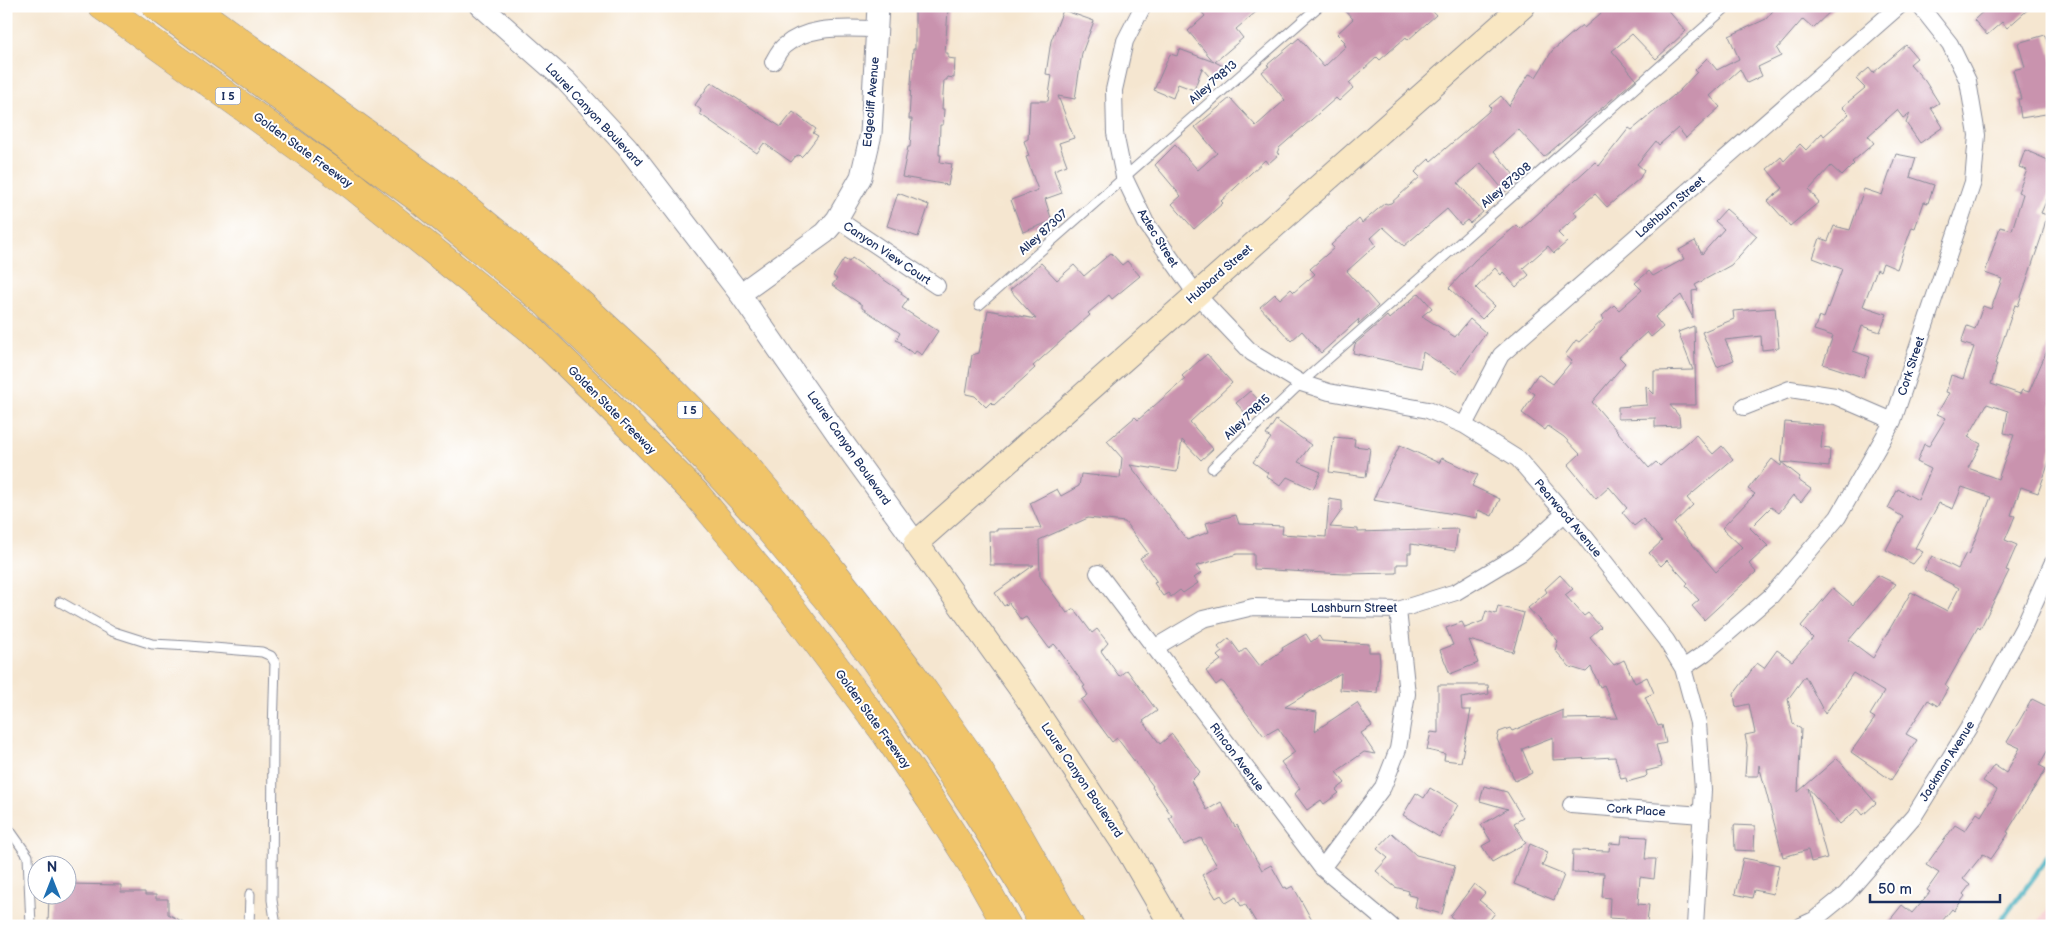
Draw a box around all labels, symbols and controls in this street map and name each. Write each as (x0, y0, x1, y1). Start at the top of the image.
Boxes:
street label: Edgecliff Avenue (860, 56, 883, 148)
street label: Alley 79813 (1186, 57, 1241, 107)
street label: Laurel Canyon Boulevard (542, 61, 646, 170)
road number: I 5 (216, 88, 240, 104)
street label: Golden State Freeway (250, 109, 356, 192)
street label: Alley 87308 (1478, 159, 1535, 211)
street label: Lashburn Street (1633, 173, 1708, 241)
street label: Alley 87307 (1016, 206, 1071, 258)
street label: Aztec Street (1134, 206, 1182, 270)
street label: Canyon View Court (840, 219, 934, 288)
street label: Hubbard Street (1183, 241, 1256, 307)
street label: Cork Street (1895, 334, 1928, 398)
street label: Golden State Freeway (564, 363, 659, 458)
street label: Laurel Canyon Boulevard (804, 388, 894, 508)
street label: Alley 79815 (1221, 392, 1274, 443)
road number: I 5 (678, 402, 702, 418)
street label: Pearwood Avenue (1531, 476, 1605, 560)
street label: Lashburn Street (1311, 601, 1398, 616)
street label: Golden State Freeway (832, 667, 914, 772)
street label: Jackman Avenue (1917, 718, 1978, 804)
street label: Laurel Canyon Boulevard (1037, 720, 1126, 841)
street label: Rincon Avenue (1206, 720, 1267, 794)
street label: Cork Place (1606, 801, 1666, 820)
north arrow (28, 854, 78, 904)
text: N (47, 859, 57, 876)
scale bar (1870, 872, 2000, 904)
text: 50 m (1878, 880, 1912, 899)

